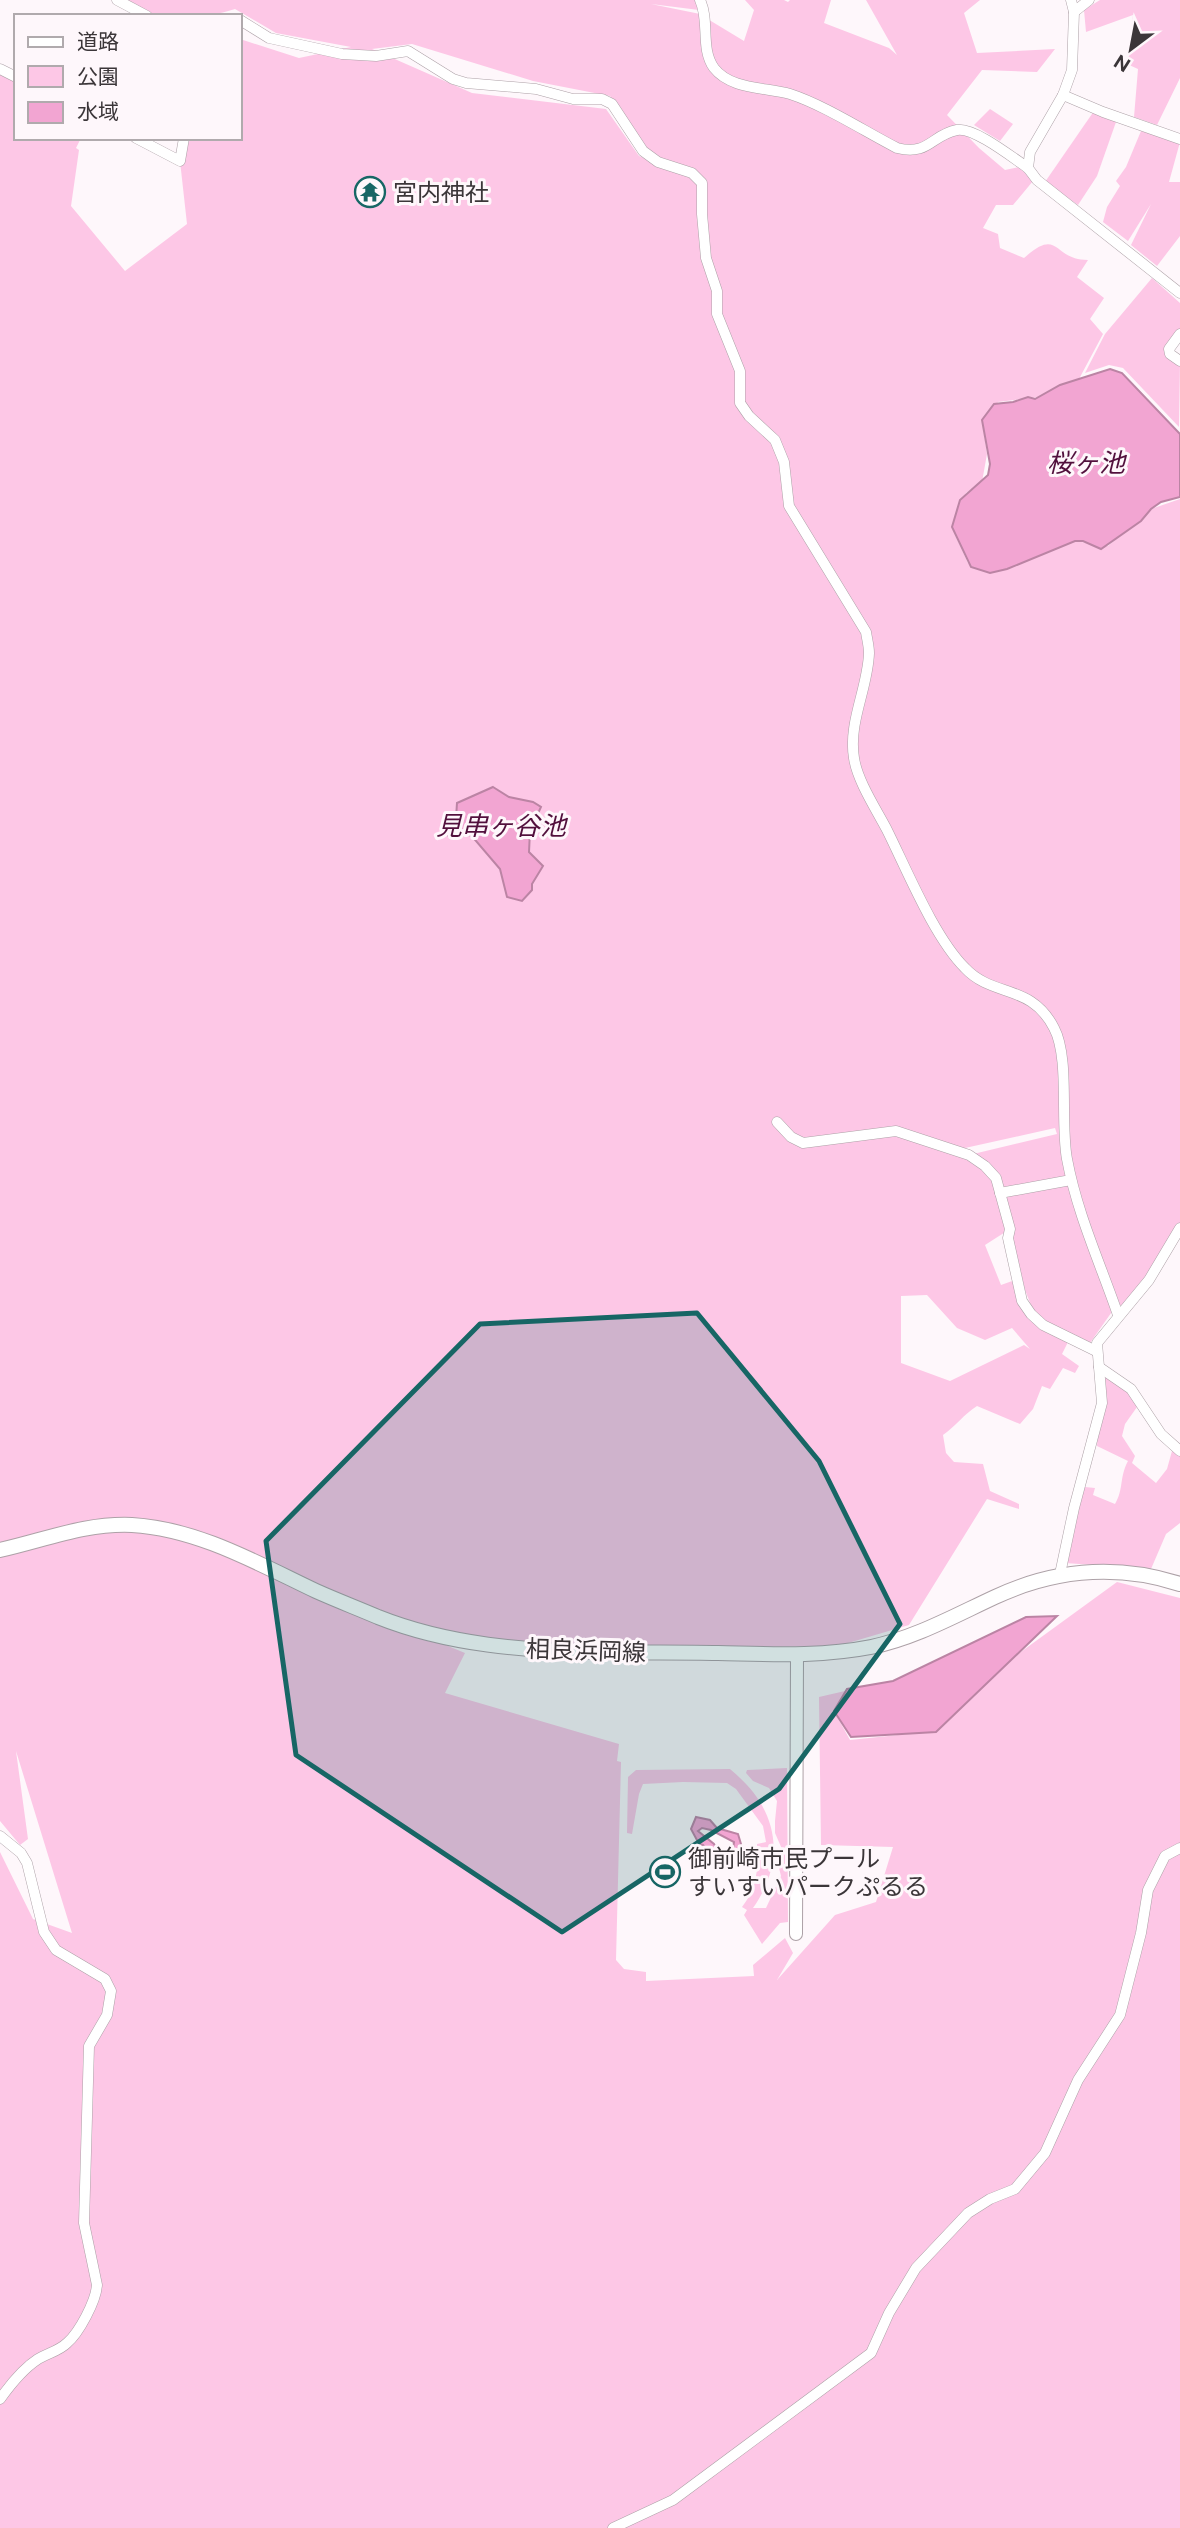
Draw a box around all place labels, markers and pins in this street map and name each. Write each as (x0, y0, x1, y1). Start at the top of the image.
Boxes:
temple icon: 宮内神社 (353, 175, 387, 209)
place label: 宮内神社 (393, 178, 489, 206)
place label: 御前崎市民プール すいすいパークぷるる (688, 1844, 928, 1900)
sports icon: 御前崎市民プール すいすいパークぷるる (648, 1855, 682, 1889)

